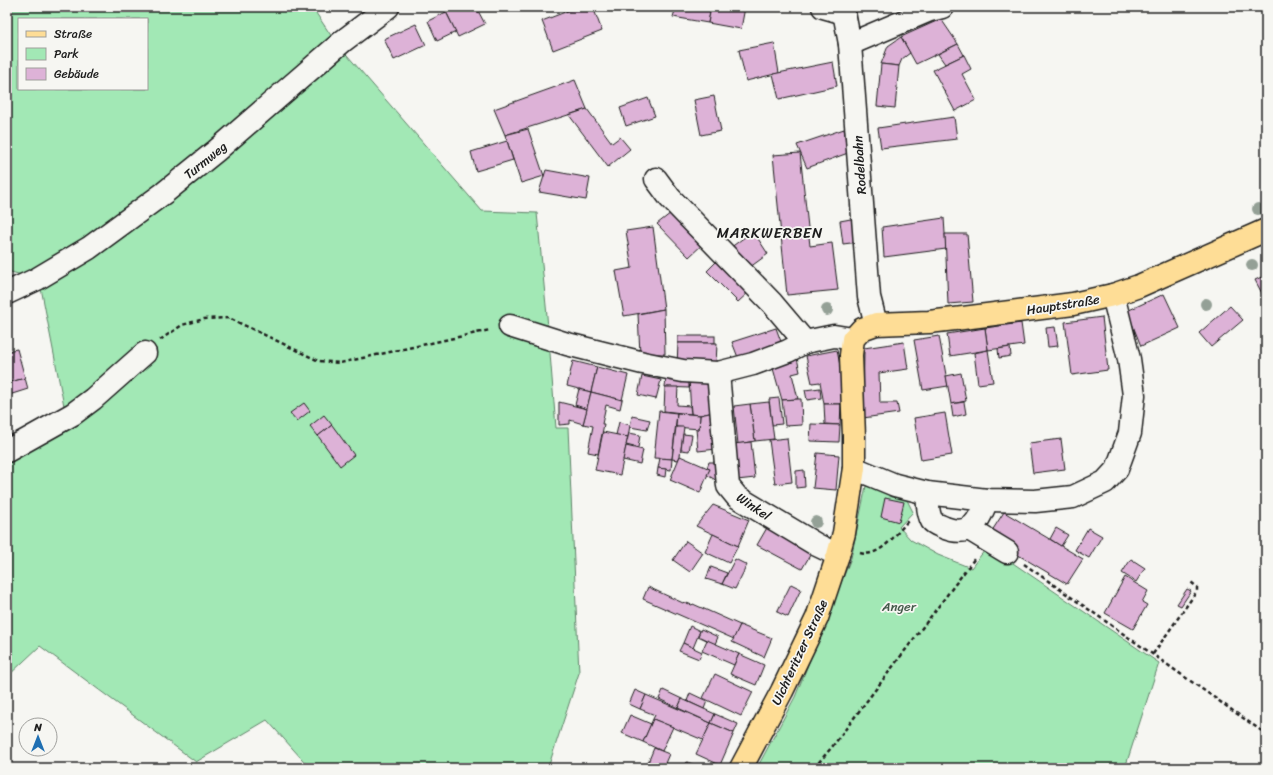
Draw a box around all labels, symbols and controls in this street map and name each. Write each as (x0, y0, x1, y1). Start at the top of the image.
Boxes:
legend (18, 18, 148, 90)
text: Straße (54, 23, 92, 45)
text: Park (54, 43, 79, 65)
text: Gebäude (54, 63, 99, 85)
street label: Turmweg (178, 135, 233, 185)
street label: Rodelbahn (846, 135, 873, 195)
district label: MARKWERBEN (717, 220, 823, 246)
street label: Hauptstraße (1025, 287, 1102, 322)
street label: Winkel (732, 486, 776, 527)
street label: Uichteritzer Straße (765, 595, 834, 709)
park label: Anger (881, 595, 917, 618)
north arrow (18, 717, 58, 757)
text: N (33, 718, 42, 737)

